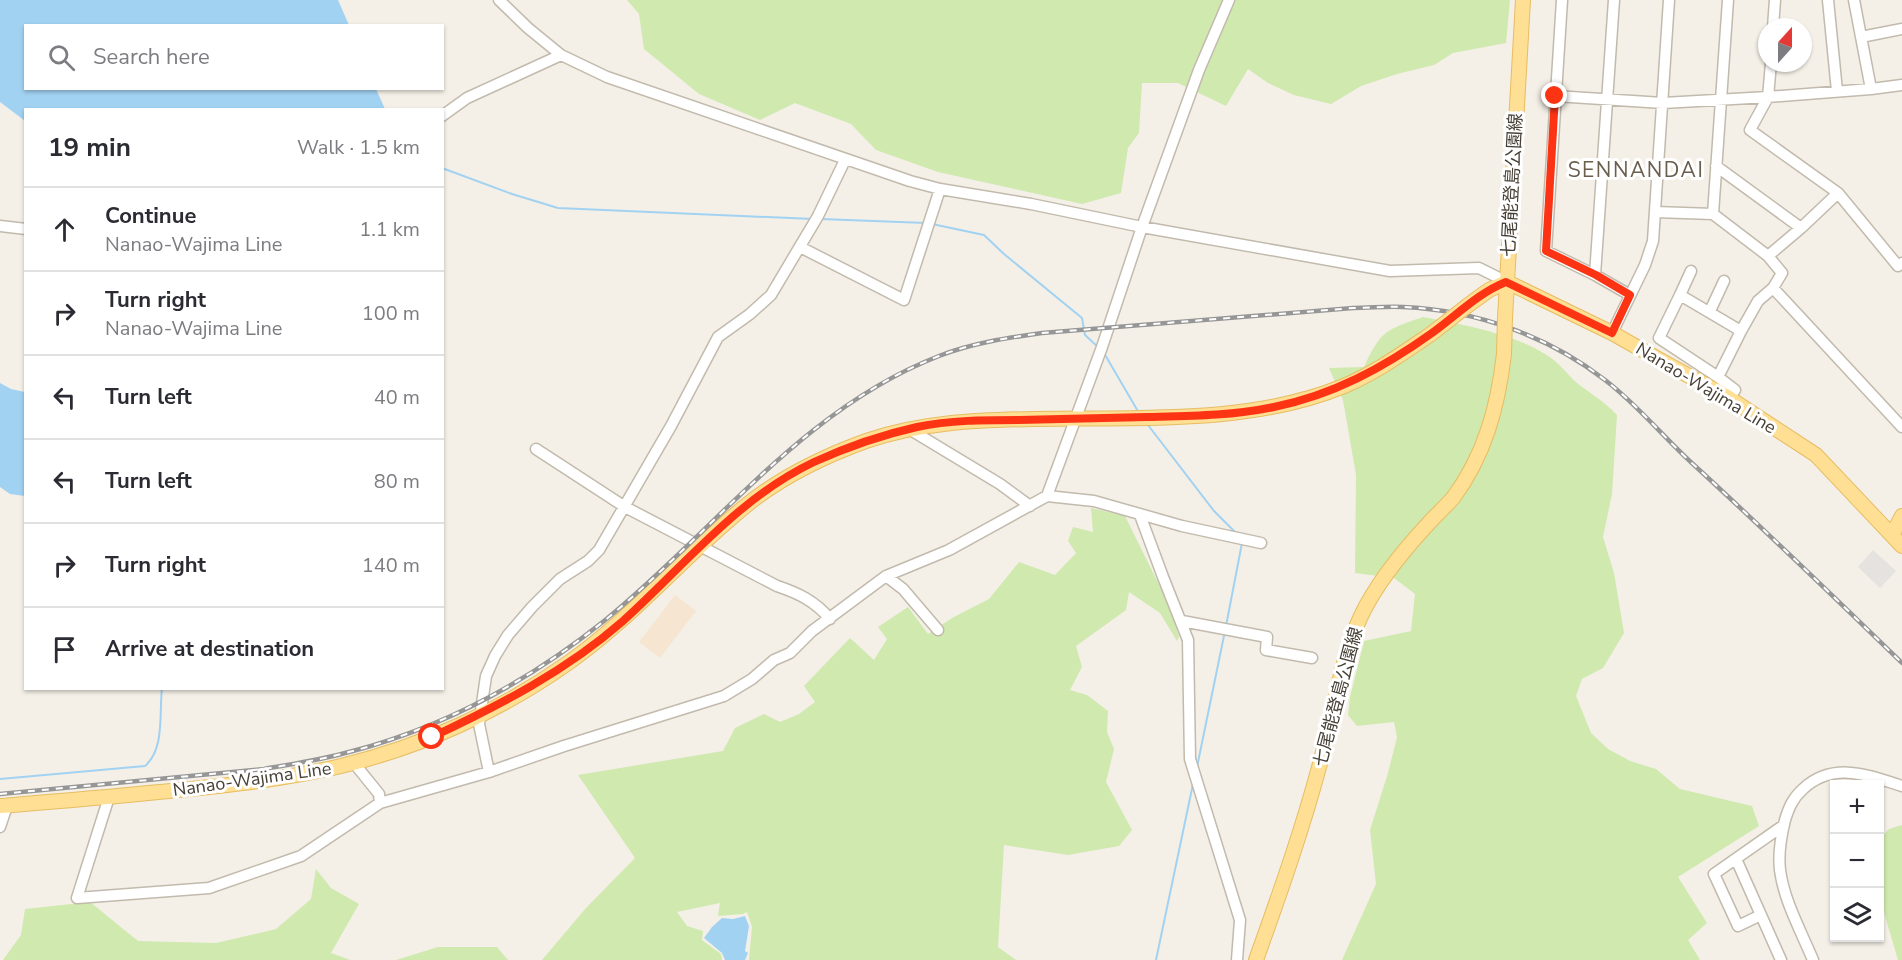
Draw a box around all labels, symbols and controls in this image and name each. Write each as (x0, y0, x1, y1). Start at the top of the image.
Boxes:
north arrow (1758, 18, 1812, 72)
search box (24, 24, 444, 90)
icon: search (45, 41, 78, 74)
text: Search here (93, 42, 210, 72)
route end (1541, 82, 1567, 108)
street label: 七尾能登島公園線 (1496, 112, 1528, 258)
text: 19 min (48, 130, 131, 165)
text: Walk · 1.5 km (297, 134, 420, 161)
district label: SENNANDAI (1568, 156, 1704, 184)
text: Continue (105, 201, 196, 231)
icon: ahead (48, 213, 81, 246)
text: 1.1 km (359, 216, 420, 243)
text: Nanao-Wajima Line (105, 231, 283, 258)
text: Turn right (105, 285, 206, 315)
icon: right (48, 297, 81, 330)
text: 100 m (362, 300, 420, 327)
text: Nanao-Wajima Line (105, 315, 283, 342)
street label: Nanao-Wajima Line (1631, 337, 1781, 439)
icon: left (48, 381, 81, 414)
text: Turn left (105, 382, 192, 412)
text: 40 m (374, 384, 420, 411)
icon: left (48, 465, 81, 498)
text: Turn left (105, 466, 192, 496)
text: 80 m (374, 468, 420, 495)
icon: right (48, 549, 81, 582)
text: Turn right (105, 550, 206, 580)
text: 140 m (362, 552, 420, 579)
street label: 七尾能登島公園線 (1308, 624, 1368, 770)
icon: arrive (48, 633, 81, 666)
text: Arrive at destination (105, 634, 314, 664)
route start (418, 723, 444, 749)
street label: Nanao-Wajima Line (171, 756, 333, 802)
map controls (1830, 780, 1884, 942)
button: + (1830, 780, 1884, 834)
button: − (1830, 834, 1884, 888)
button: layers (1830, 888, 1884, 942)

